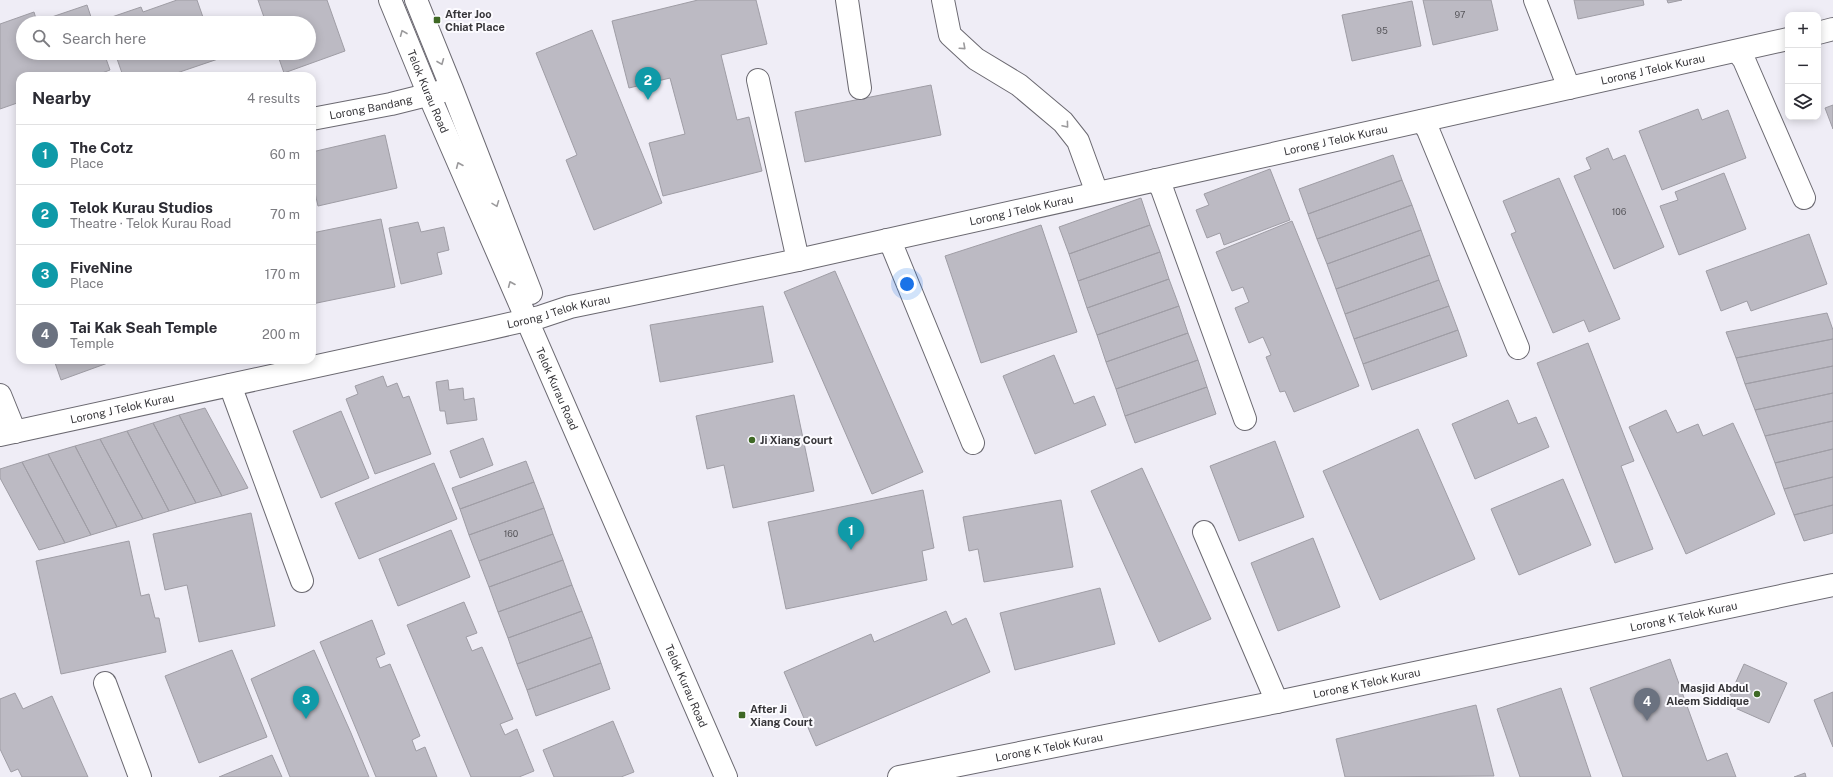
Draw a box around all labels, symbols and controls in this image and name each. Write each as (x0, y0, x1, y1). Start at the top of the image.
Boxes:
place label: After Joo Chiat Place (445, 8, 505, 33)
house number: 97 (1455, 9, 1465, 20)
map controls (1785, 12, 1821, 120)
button: + (1785, 12, 1821, 48)
marker: After Joo Chiat Place (432, 15, 442, 25)
search box (16, 16, 316, 60)
house number: 95 (1376, 25, 1388, 36)
icon: search (30, 27, 52, 49)
one-way arrow (400, 29, 408, 36)
text: Search here (62, 30, 146, 47)
one-way arrow (958, 42, 966, 49)
street label: Telok Kurau Road (405, 48, 451, 135)
button: − (1785, 48, 1821, 84)
street label: Lorong J Telok Kurau (1600, 52, 1706, 87)
one-way arrow (437, 59, 445, 66)
pin: 2 (635, 67, 661, 100)
button: layers (1785, 84, 1821, 120)
text: Nearby (32, 88, 91, 108)
text: 4 results (247, 91, 300, 106)
street label: Lorong Bandang (328, 93, 414, 122)
one-way arrow (1061, 121, 1068, 128)
street label: Lorong J Telok Kurau (1283, 123, 1389, 157)
text: The Cotz (70, 139, 133, 156)
text: 1 (42, 147, 48, 162)
text: 60 m (270, 147, 300, 162)
text: Place (70, 156, 104, 171)
one-way arrow (456, 161, 464, 168)
street label: Lorong J Telok Kurau (968, 193, 1074, 228)
text: Telok Kurau Studios (70, 199, 213, 216)
one-way arrow (492, 200, 500, 207)
house number: 106 (1612, 206, 1627, 217)
text: 2 (41, 207, 49, 222)
text: 70 m (270, 207, 300, 222)
text: Theatre · Telok Kurau Road (70, 216, 231, 231)
text: FiveNine (70, 259, 133, 276)
text: 3 (41, 267, 49, 282)
text: 170 m (265, 267, 300, 282)
your location (897, 274, 917, 294)
text: Place (70, 276, 104, 291)
one-way arrow (508, 281, 516, 289)
street label: Lorong J Telok Kurau (506, 293, 611, 330)
text: Tai Kak Seah Temple (70, 319, 217, 336)
text: 4 (41, 327, 49, 342)
text: 200 m (262, 327, 300, 342)
text: Temple (70, 336, 114, 351)
street label: Telok Kurau Road (534, 345, 580, 432)
street label: Lorong J Telok Kurau (69, 391, 175, 426)
place label: Ji Xiang Court (760, 434, 833, 446)
marker: Ji Xiang Court (747, 435, 757, 445)
pin: 1 (838, 517, 864, 550)
house number: 160 (504, 528, 519, 539)
street label: Lorong K Telok Kurau (1629, 599, 1738, 634)
street label: Telok Kurau Road (663, 642, 710, 729)
street label: Lorong K Telok Kurau (1312, 666, 1421, 700)
place label: Masjid Abdul Aleem Siddique (1666, 682, 1749, 707)
pin: 3 (293, 686, 319, 719)
pin: 4 (1634, 688, 1660, 721)
marker: Masjid Abdul Aleem Siddique (1752, 689, 1762, 699)
place label: After Ji Xiang Court (750, 703, 813, 728)
marker: After Ji Xiang Court (737, 710, 747, 720)
street label: Lorong K Telok Kurau (994, 731, 1104, 764)

